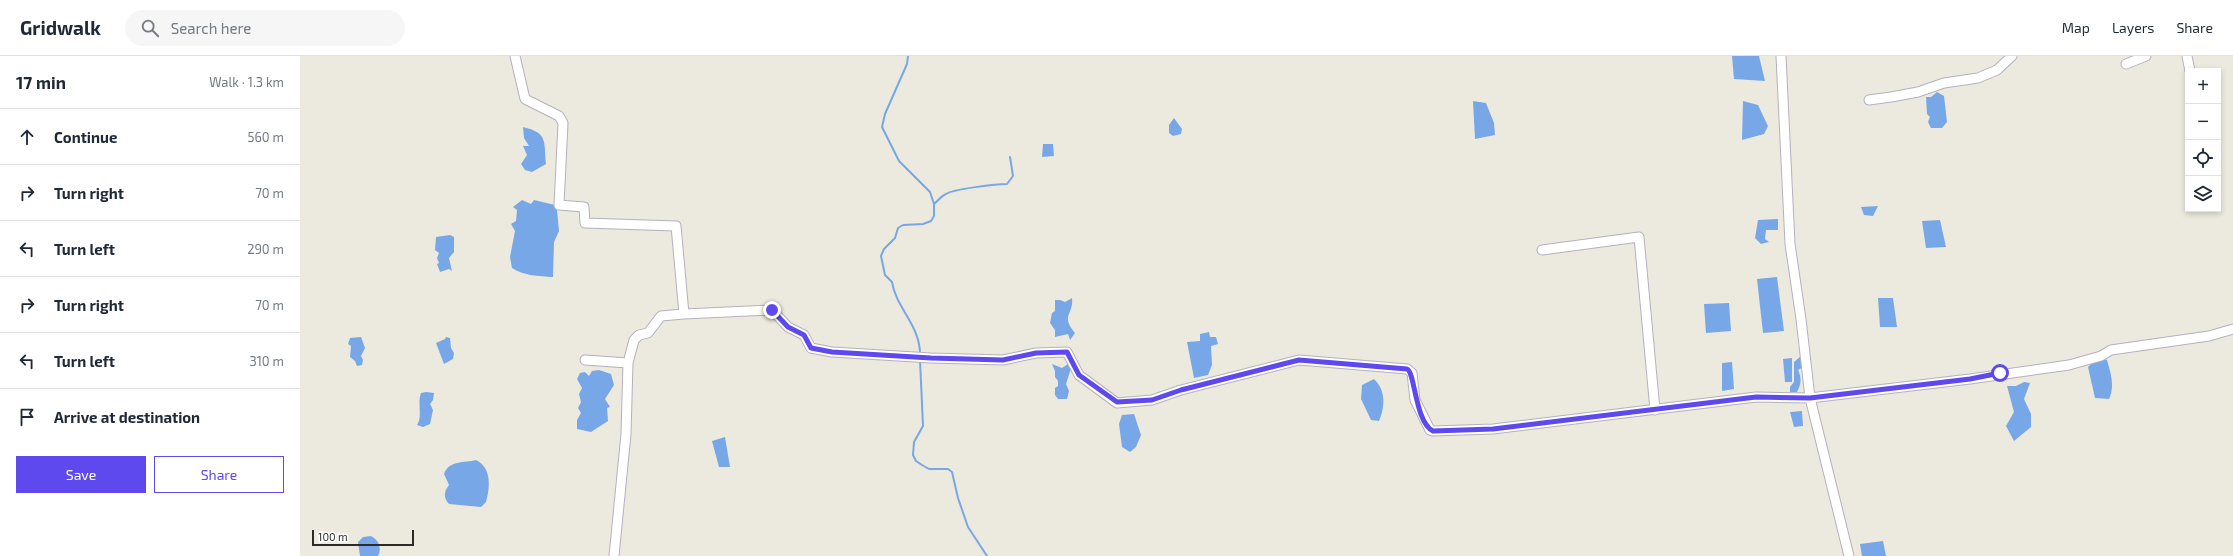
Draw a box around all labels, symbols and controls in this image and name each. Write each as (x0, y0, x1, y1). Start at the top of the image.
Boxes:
search box (125, 10, 405, 46)
text: Gridwalk (20, 16, 101, 39)
icon: search (139, 17, 161, 39)
text: Search here (171, 19, 251, 37)
text: Map (2062, 19, 2090, 36)
text: Layers (2112, 19, 2154, 36)
text: Share (2176, 19, 2213, 36)
map controls (2185, 68, 2221, 212)
button: + (2185, 68, 2221, 104)
text: 17 min (16, 72, 66, 92)
text: Walk · 1.3 km (209, 74, 284, 90)
button: − (2185, 104, 2221, 140)
icon: ahead (16, 126, 38, 148)
text: Continue (54, 128, 117, 146)
text: 560 m (247, 129, 284, 145)
button: locate (2185, 140, 2221, 176)
button: layers (2185, 176, 2221, 212)
icon: right (16, 182, 38, 204)
text: Turn right (54, 184, 124, 202)
text: 70 m (255, 185, 284, 201)
icon: left (16, 238, 38, 260)
text: Turn left (54, 240, 115, 258)
text: 290 m (247, 241, 284, 257)
icon: right (16, 294, 38, 316)
text: Turn right (54, 296, 124, 314)
text: 70 m (255, 297, 284, 313)
route end (763, 301, 781, 319)
icon: left (16, 350, 38, 372)
text: Turn left (54, 352, 115, 370)
text: 310 m (249, 353, 284, 369)
route start (1991, 364, 2009, 382)
icon: arrive (16, 406, 38, 428)
text: Arrive at destination (54, 408, 200, 426)
button: Save (16, 456, 146, 493)
button: Share (154, 456, 284, 493)
scale bar (312, 528, 414, 547)
text: 100 m (318, 530, 348, 543)

